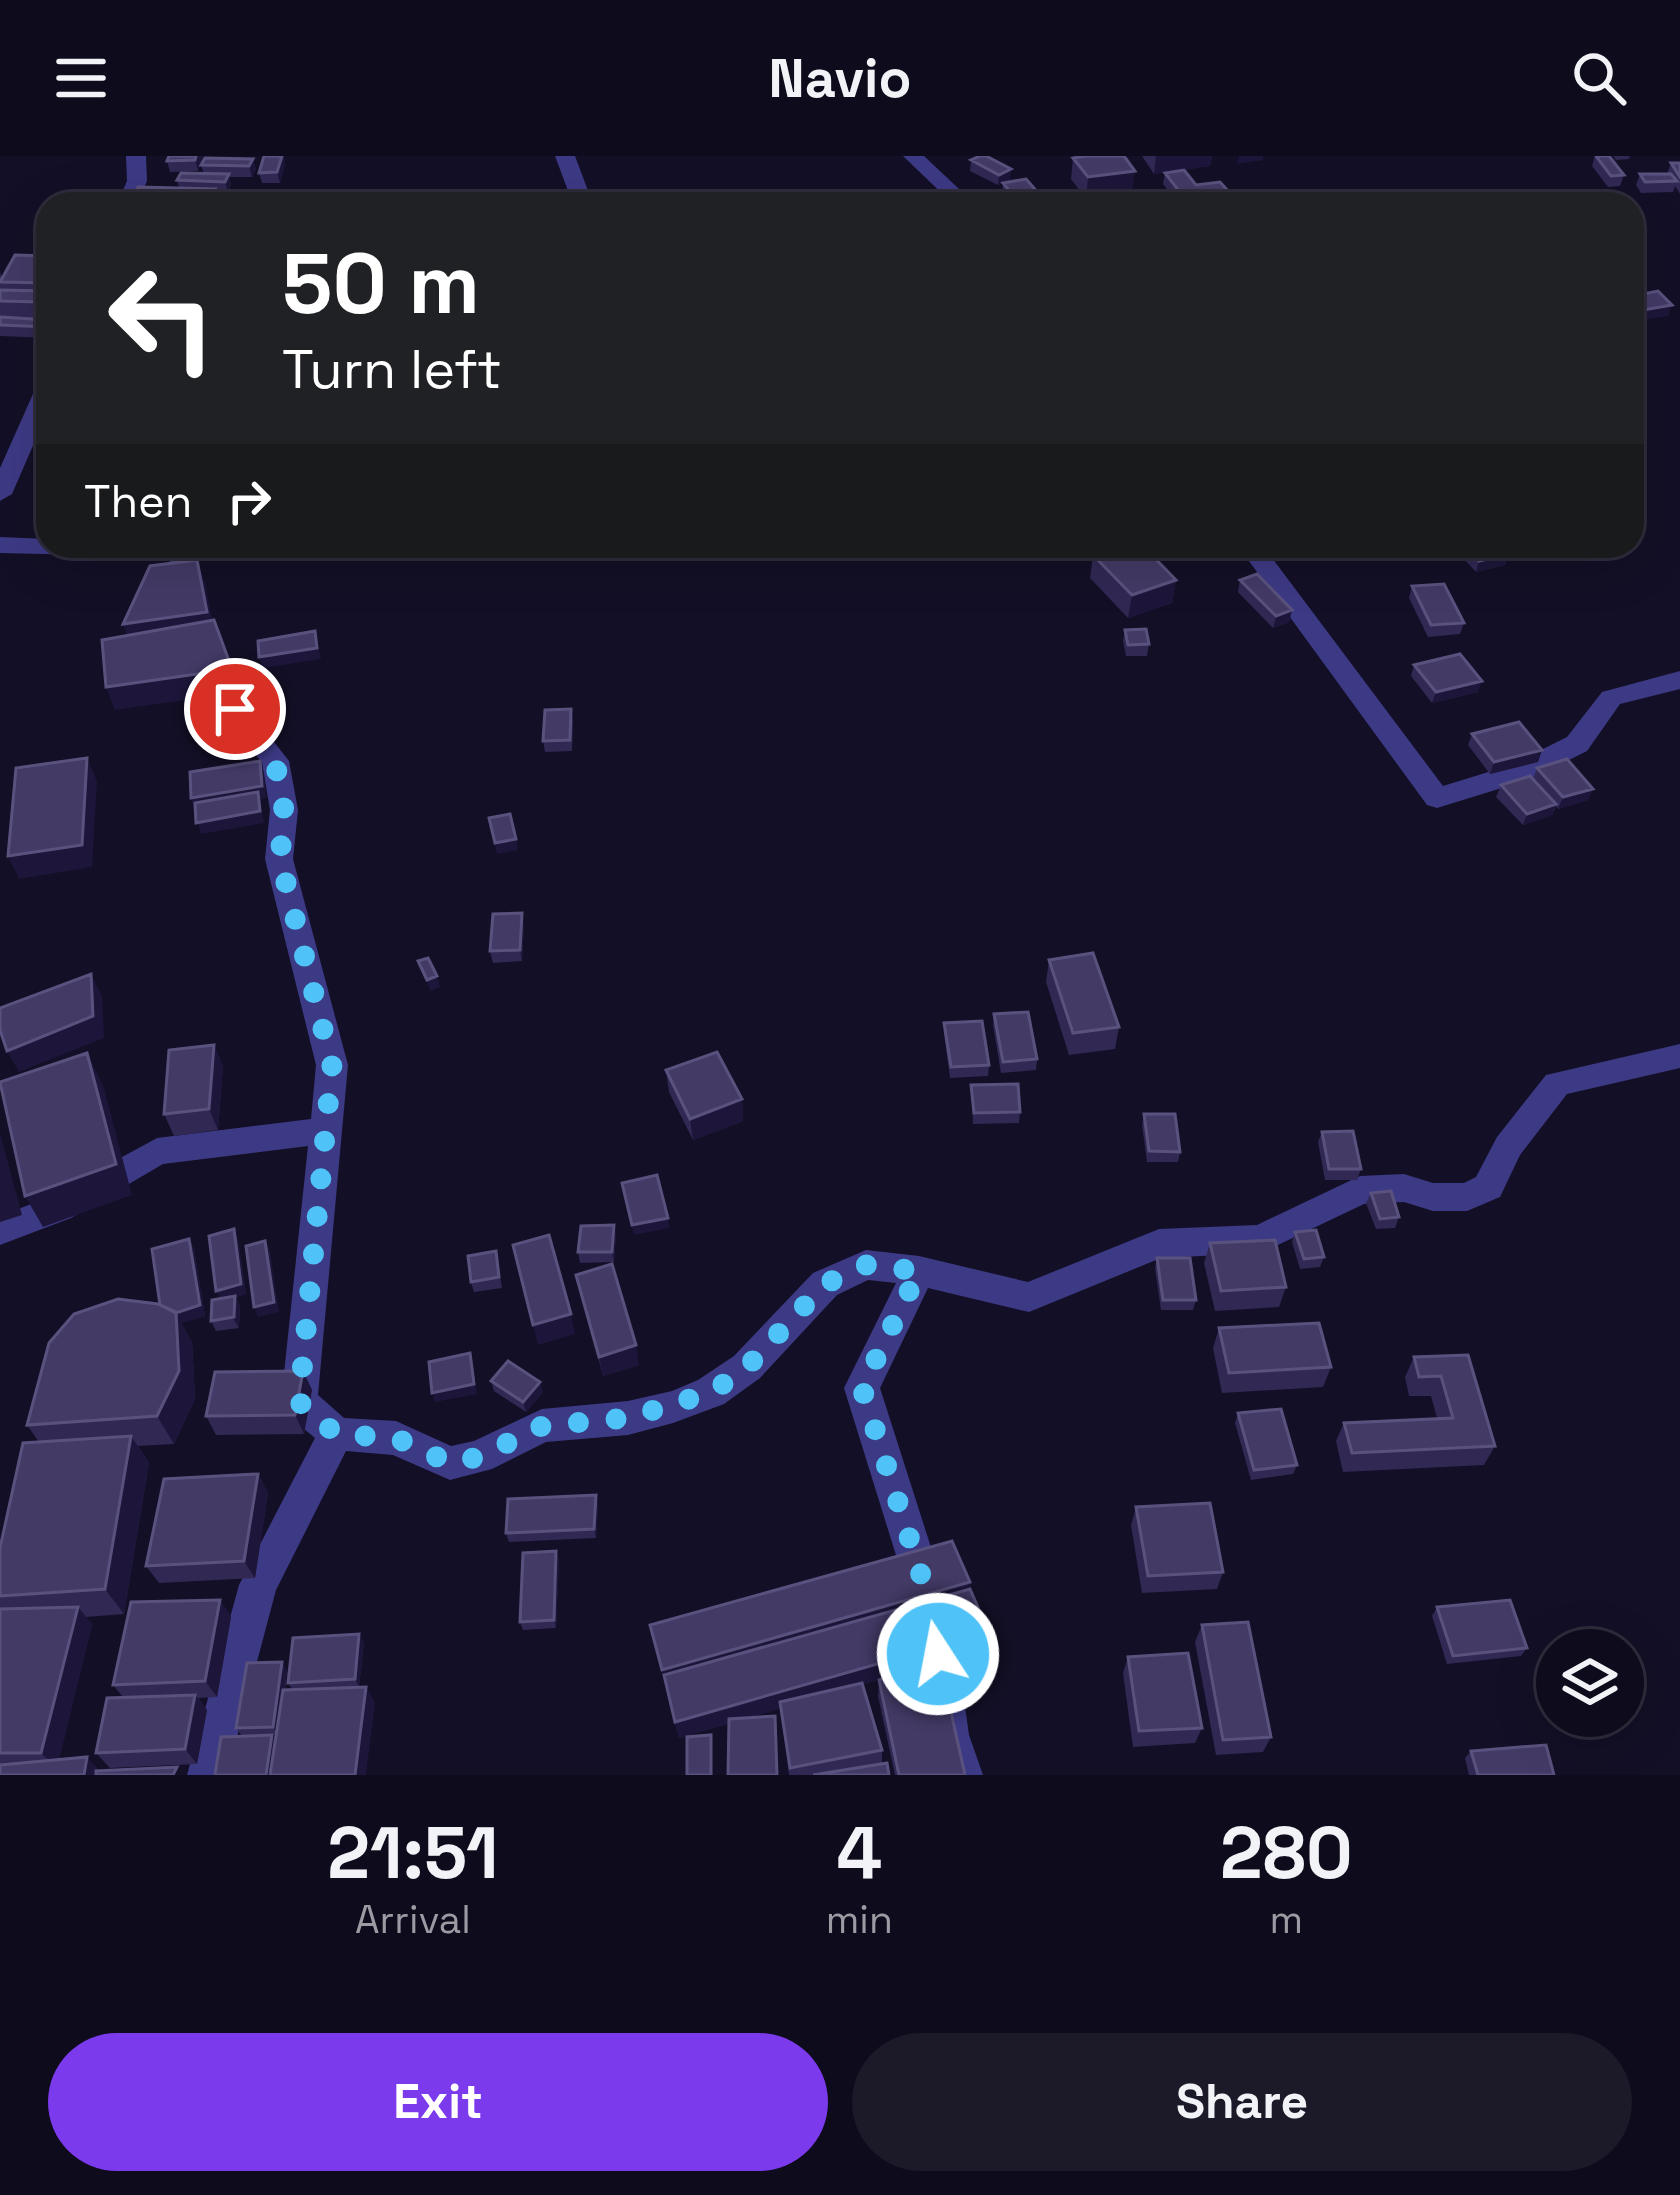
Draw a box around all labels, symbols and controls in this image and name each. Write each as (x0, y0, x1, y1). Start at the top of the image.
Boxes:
text: Navio (769, 44, 911, 113)
icon: menu (48, 45, 114, 111)
icon: search (1566, 45, 1632, 111)
text: 50 m (282, 230, 480, 338)
icon: left (84, 240, 240, 396)
text: Turn left (282, 335, 502, 404)
icon: right (216, 468, 282, 534)
text: Then (84, 473, 192, 530)
pin (184, 658, 286, 760)
icon: arrive (202, 676, 268, 742)
position arrow (875, 1591, 1001, 1717)
map controls (1536, 1629, 1644, 1737)
button: layers (1536, 1629, 1644, 1737)
text: 21:51 (327, 1807, 499, 1899)
text: 4 (836, 1807, 882, 1899)
text: 280 (1220, 1807, 1353, 1899)
text: Arrival (355, 1895, 471, 1944)
text: min (826, 1895, 893, 1944)
text: m (1270, 1895, 1303, 1944)
button: Exit (48, 2033, 828, 2171)
button: Share (852, 2033, 1632, 2171)

